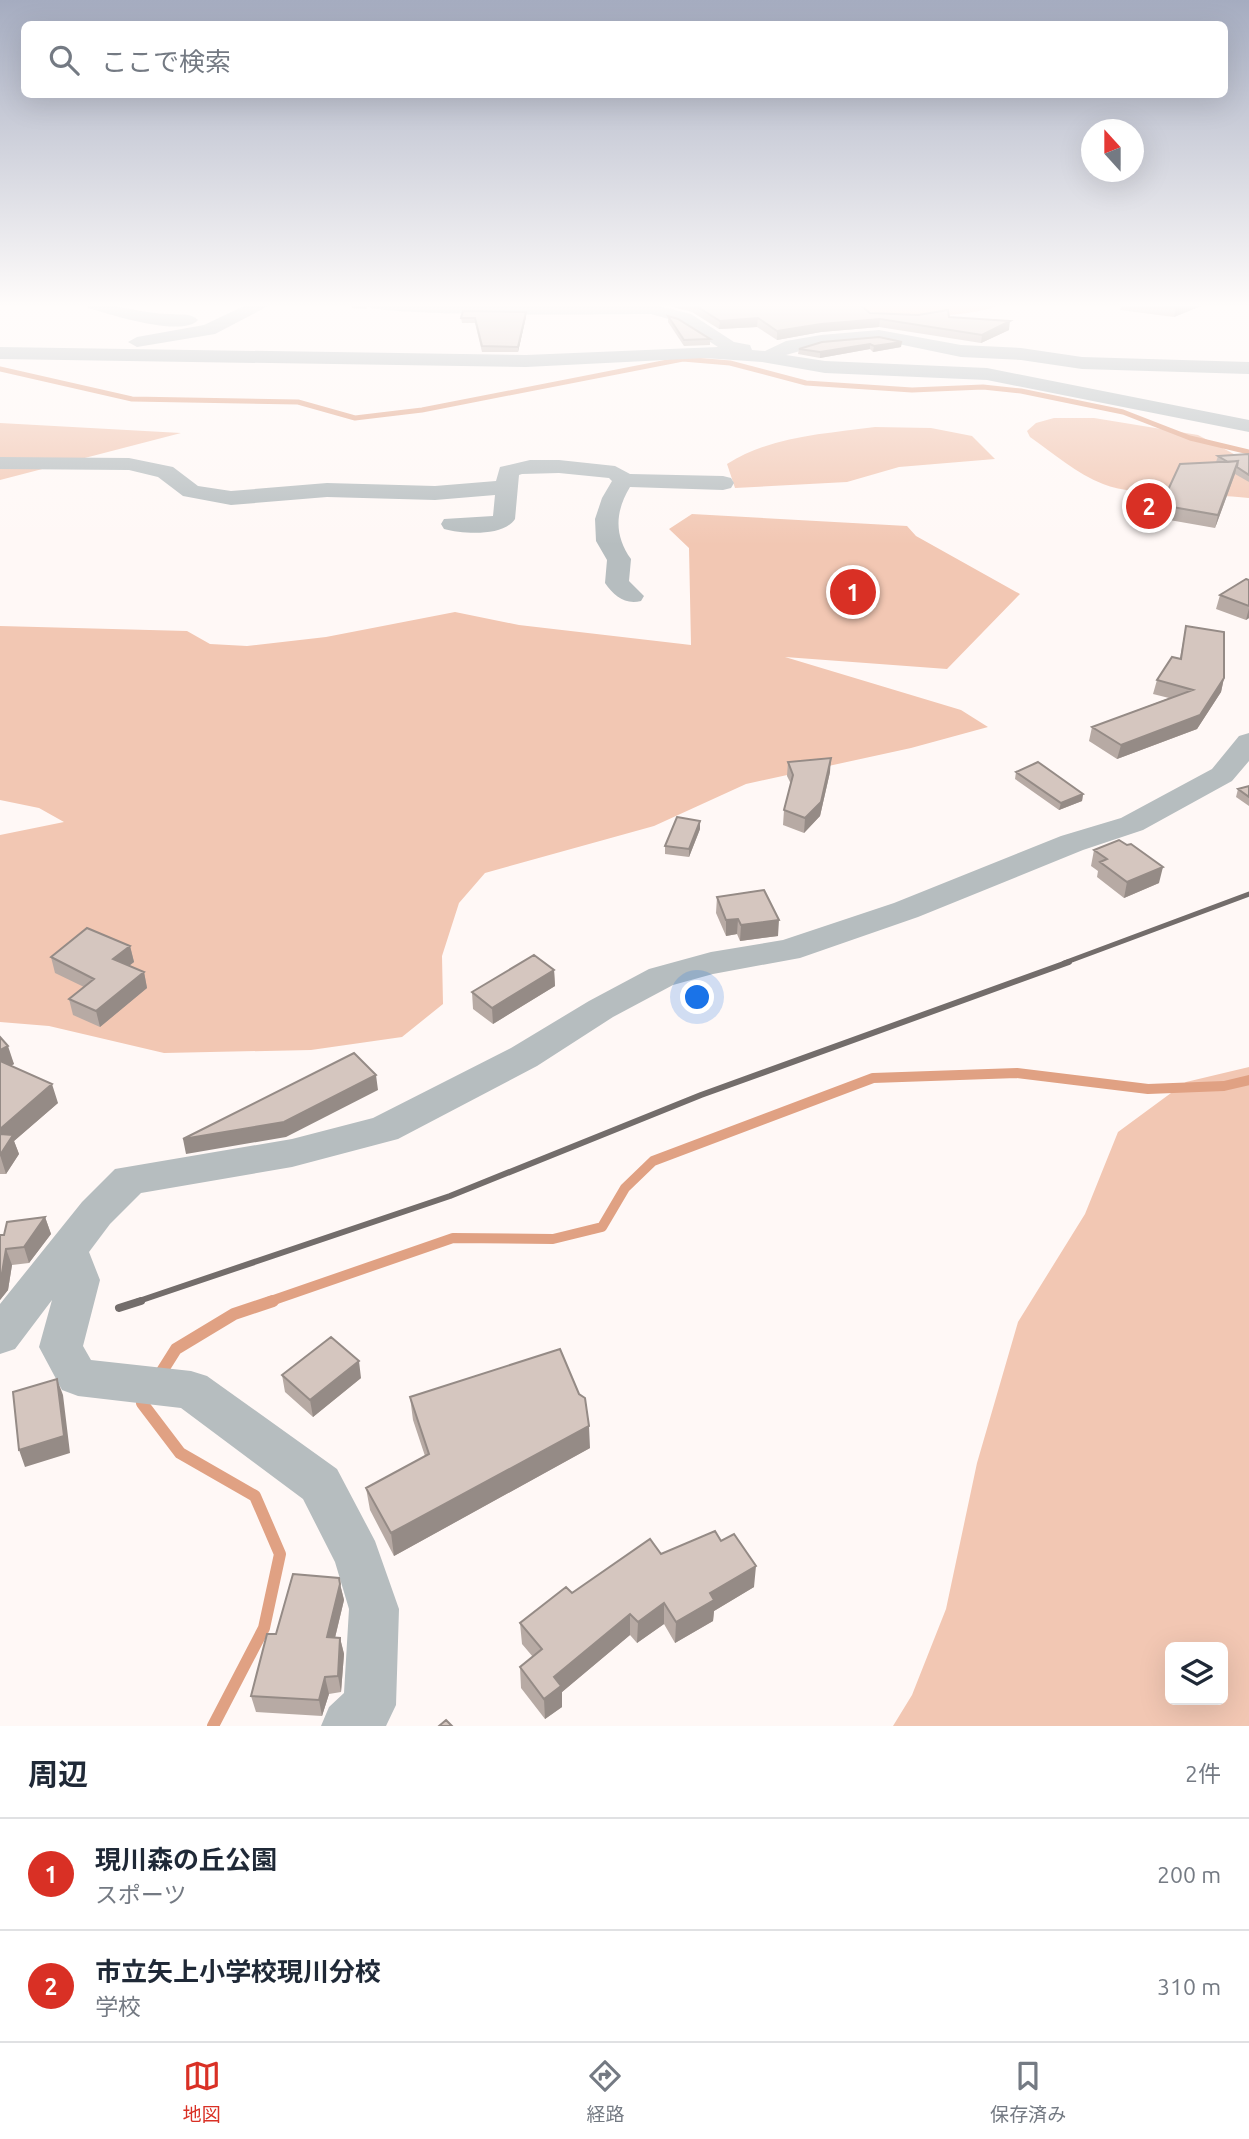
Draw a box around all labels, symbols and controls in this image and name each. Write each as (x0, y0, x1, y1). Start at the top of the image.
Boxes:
search box (21, 21, 1228, 98)
icon: search (45, 41, 83, 79)
text: ここで検索 (101, 47, 231, 76)
north arrow (1081, 119, 1144, 182)
pin: 2 (1126, 480, 1172, 532)
pin: 1 (830, 566, 876, 618)
your location (680, 980, 714, 1014)
map controls (1165, 1642, 1228, 1705)
button: layers (1165, 1642, 1228, 1705)
text: 周辺 (28, 1757, 88, 1791)
text: 2件 (1185, 1761, 1221, 1786)
text: 現川森の丘公園 (95, 1845, 277, 1874)
text: 1 (45, 1862, 57, 1887)
text: 200 m (1157, 1862, 1221, 1887)
text: スポーツ (95, 1882, 187, 1907)
text: 市立矢上小学校現川分校 (95, 1957, 381, 1986)
text: 2 (45, 1974, 57, 1999)
text: 310 m (1157, 1974, 1221, 1999)
text: 学校 (95, 1994, 141, 2019)
tab: 地図 (183, 2057, 221, 2126)
tab: 経路 (586, 2057, 624, 2126)
tab: 保存済み (990, 2057, 1066, 2126)

